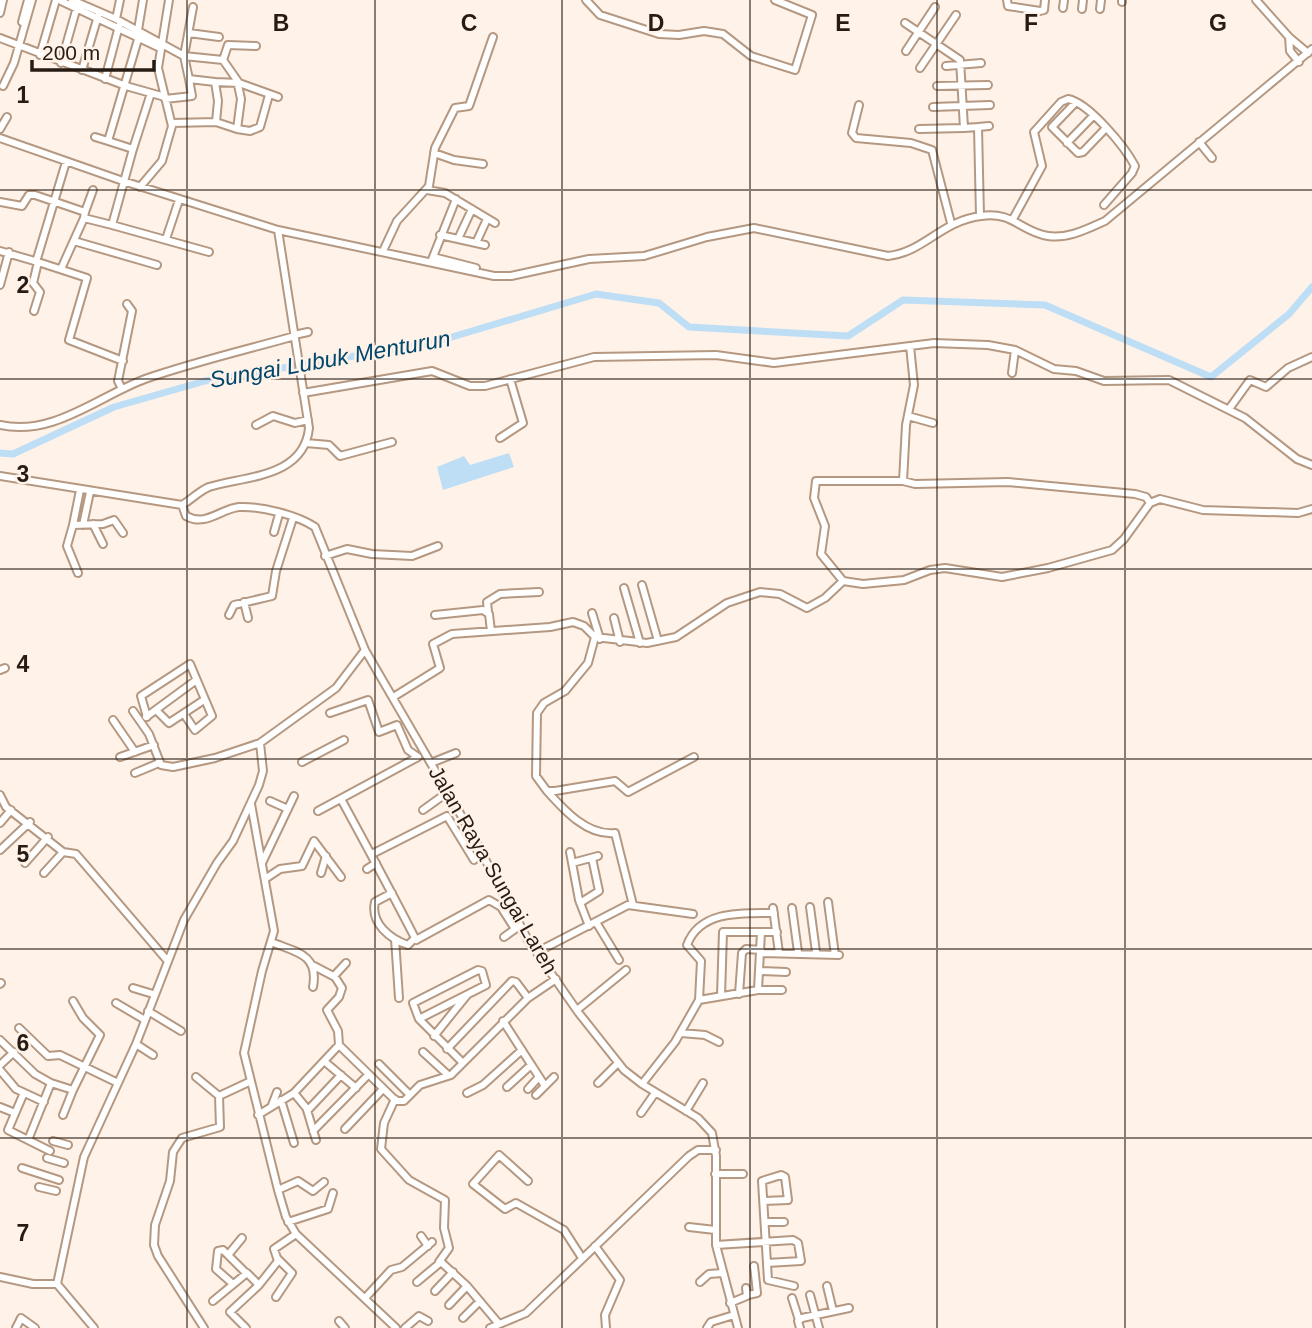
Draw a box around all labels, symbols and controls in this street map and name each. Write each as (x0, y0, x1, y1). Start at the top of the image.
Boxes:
text: B (273, 10, 289, 36)
text: C (461, 10, 477, 36)
text: D (648, 10, 664, 36)
text: E (835, 10, 851, 36)
text: F (1024, 10, 1038, 36)
text: G (1209, 10, 1227, 36)
scale bar (32, 28, 154, 72)
text: 200 m (42, 41, 100, 64)
text: 1 (17, 82, 30, 108)
text: 2 (17, 272, 29, 298)
water label: Sungai Lubuk Menturun (207, 325, 453, 393)
text: 3 (17, 461, 29, 487)
text: 4 (17, 651, 30, 677)
street label: Jalan Raya Sungai Lareh (425, 762, 562, 978)
text: 5 (17, 841, 30, 867)
text: 6 (17, 1030, 29, 1056)
text: 7 (17, 1220, 29, 1246)

